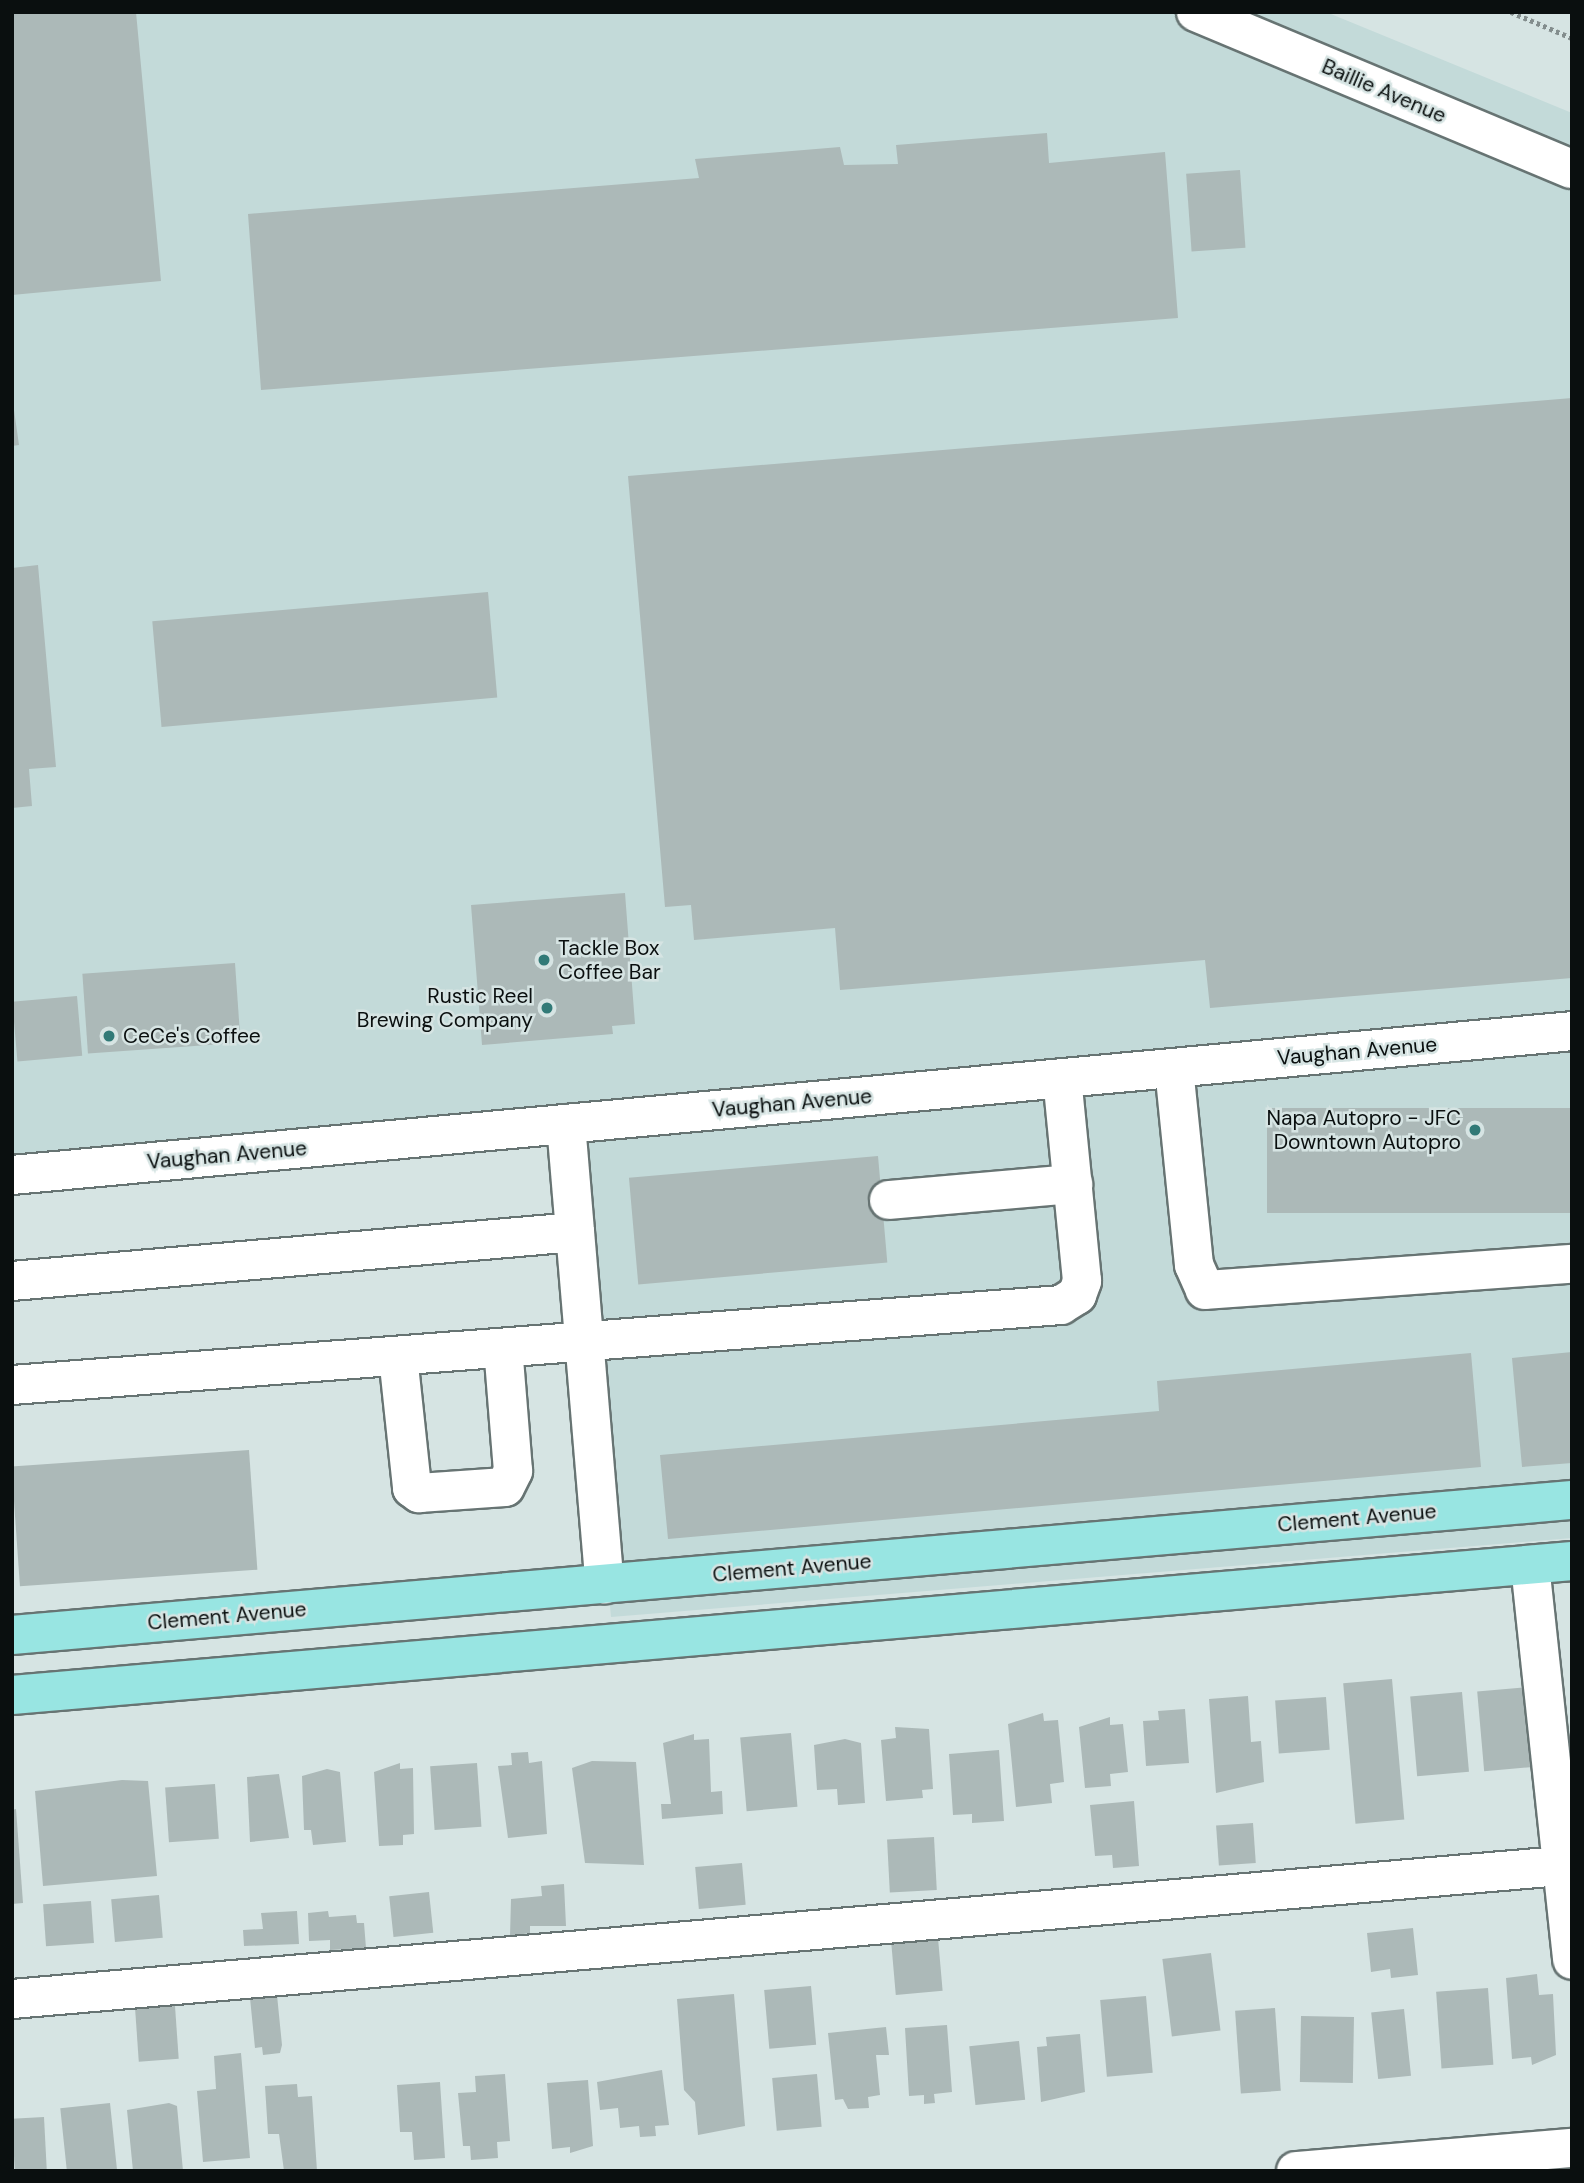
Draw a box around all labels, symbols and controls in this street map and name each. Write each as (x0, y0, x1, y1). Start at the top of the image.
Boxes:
street label: Baillie Avenue (1318, 54, 1450, 128)
place label: Tackle Box Coffee Bar (558, 935, 661, 985)
marker: Tackle Box Coffee Bar (536, 952, 552, 968)
place label: Rustic Reel Brewing Company (357, 983, 533, 1033)
marker: Rustic Reel Brewing Company (539, 1000, 555, 1016)
place label: CeCe's Coffee (123, 1023, 261, 1049)
marker: CeCe's Coffee (101, 1028, 117, 1044)
street label: Vaughan Avenue (1276, 1031, 1438, 1071)
street label: Vaughan Avenue (711, 1083, 873, 1123)
place label: Napa Autopro - JFC Downtown Autopro (1266, 1105, 1461, 1155)
marker: Napa Autopro - JFC Downtown Autopro (1467, 1122, 1483, 1138)
street label: Vaughan Avenue (146, 1135, 308, 1175)
street label: Clement Avenue (1276, 1498, 1438, 1538)
street label: Clement Avenue (711, 1548, 873, 1588)
street label: Clement Avenue (146, 1596, 308, 1636)

